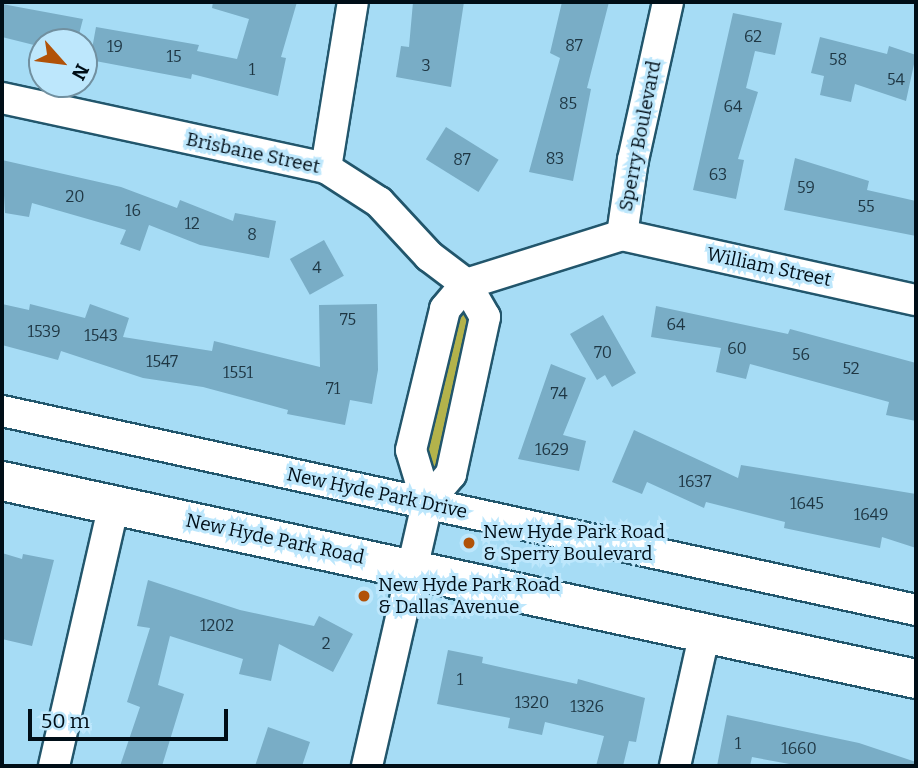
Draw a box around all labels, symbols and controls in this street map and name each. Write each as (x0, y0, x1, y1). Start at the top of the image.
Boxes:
house number: 62 (744, 27, 762, 47)
north arrow (28, 28, 98, 98)
house number: 87 (565, 36, 583, 56)
house number: 19 (107, 37, 123, 57)
house number: 15 (166, 47, 182, 67)
house number: 58 (829, 50, 847, 70)
house number: 3 (421, 56, 431, 76)
street label: Sperry Boulevard (614, 59, 666, 213)
text: N (67, 60, 94, 84)
house number: 1 (249, 60, 255, 80)
house number: 54 (887, 70, 905, 90)
house number: 85 (559, 94, 577, 114)
house number: 64 (724, 97, 742, 117)
street label: Brisbane Street (184, 128, 322, 178)
house number: 83 (546, 149, 564, 169)
house number: 87 (453, 150, 471, 170)
house number: 63 (709, 165, 727, 185)
house number: 59 (797, 178, 815, 198)
house number: 20 (66, 187, 84, 207)
house number: 55 (857, 197, 875, 217)
house number: 16 (125, 201, 141, 221)
house number: 12 (184, 214, 200, 234)
house number: 8 (247, 225, 257, 245)
street label: William Street (705, 243, 833, 291)
house number: 4 (312, 258, 322, 278)
house number: 75 (340, 310, 356, 330)
house number: 64 (667, 315, 685, 335)
house number: 1539 (27, 322, 61, 342)
house number: 1543 (84, 326, 118, 346)
house number: 60 (727, 339, 747, 359)
house number: 70 (594, 343, 612, 363)
house number: 56 (792, 345, 810, 365)
house number: 1547 (146, 352, 178, 372)
house number: 52 (843, 359, 859, 379)
house number: 1551 (223, 363, 253, 383)
house number: 71 (326, 379, 340, 399)
house number: 74 (550, 384, 568, 404)
house number: 1629 (535, 440, 569, 460)
street label: New Hyde Park Drive (285, 463, 469, 523)
house number: 1637 (679, 472, 711, 492)
house number: 1645 (790, 494, 824, 514)
house number: 1649 (854, 505, 888, 525)
street label: New Hyde Park Road (184, 509, 366, 569)
place label: New Hyde Park Road & Sperry Boulevard (483, 521, 665, 565)
marker: New Hyde Park Road & Sperry Boulevard (461, 535, 477, 551)
place label: New Hyde Park Road & Dallas Avenue (378, 574, 560, 618)
marker: New Hyde Park Road & Dallas Avenue (356, 588, 372, 604)
house number: 1202 (200, 616, 234, 636)
house number: 2 (322, 634, 330, 654)
house number: 1 (457, 670, 463, 690)
house number: 1320 (515, 693, 549, 713)
scale bar (32, 694, 231, 738)
house number: 1326 (570, 697, 604, 717)
text: 50 m (41, 708, 90, 734)
house number: 1 (735, 734, 741, 754)
house number: 1660 (781, 739, 817, 759)

